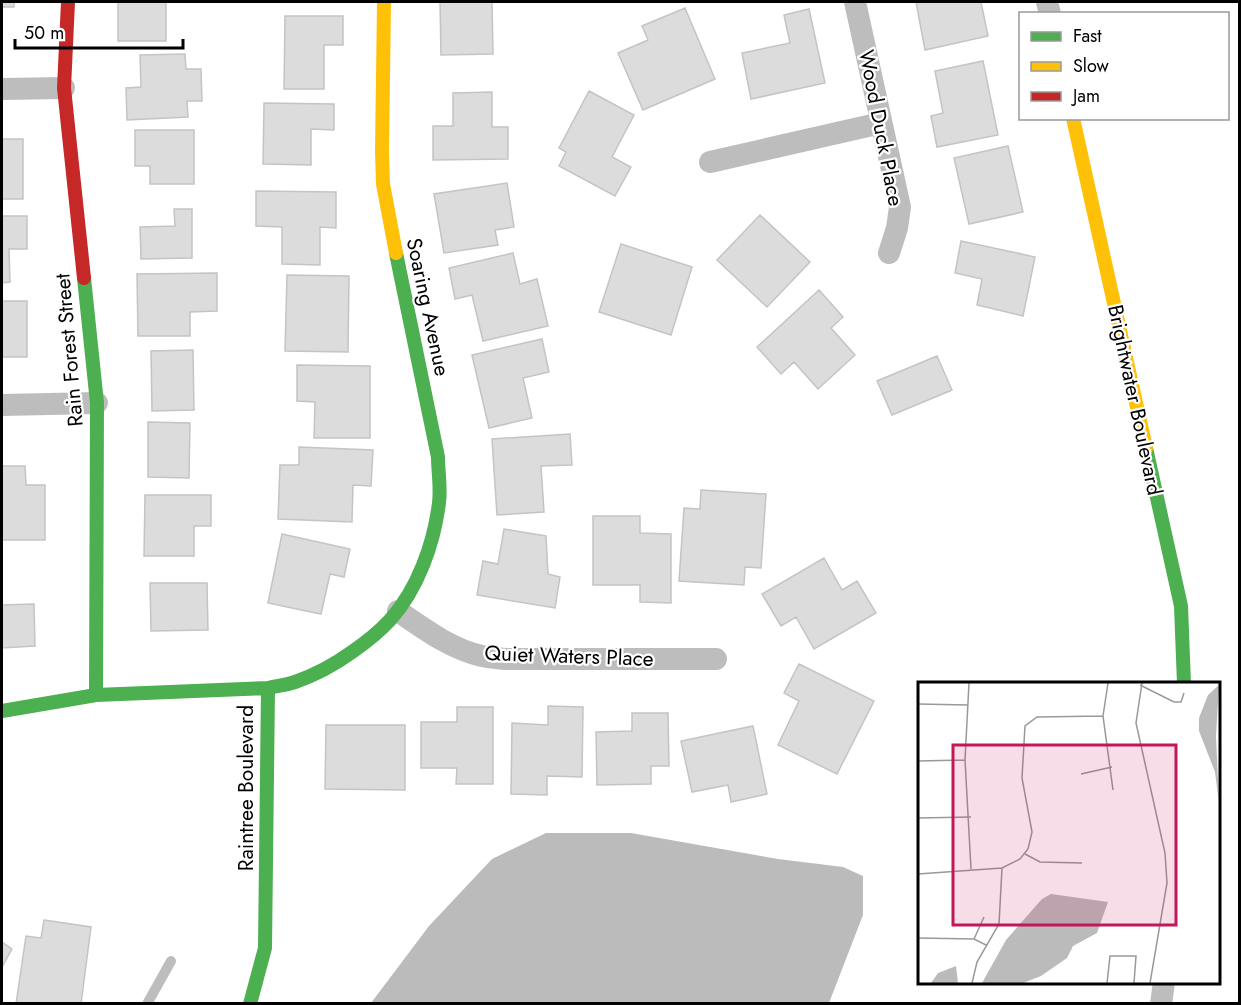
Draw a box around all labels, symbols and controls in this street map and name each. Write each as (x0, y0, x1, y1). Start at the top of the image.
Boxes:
scale bar (15, 12, 183, 50)
legend (1019, 12, 1229, 120)
text: 50 m (24, 20, 64, 46)
text: Fast (1073, 23, 1102, 49)
street label: Wood Duck Place (851, 47, 911, 209)
text: Slow (1073, 53, 1110, 79)
text: Jam (1071, 83, 1100, 109)
street label: Soaring Avenue (399, 235, 457, 379)
street label: Rain Forest Street (47, 272, 91, 428)
street label: Brightwater Boulevard (1100, 302, 1170, 498)
street label: Quiet Waters Place (484, 638, 654, 674)
inset map (918, 682, 1220, 984)
street label: Raintree Boulevard (231, 705, 261, 871)

